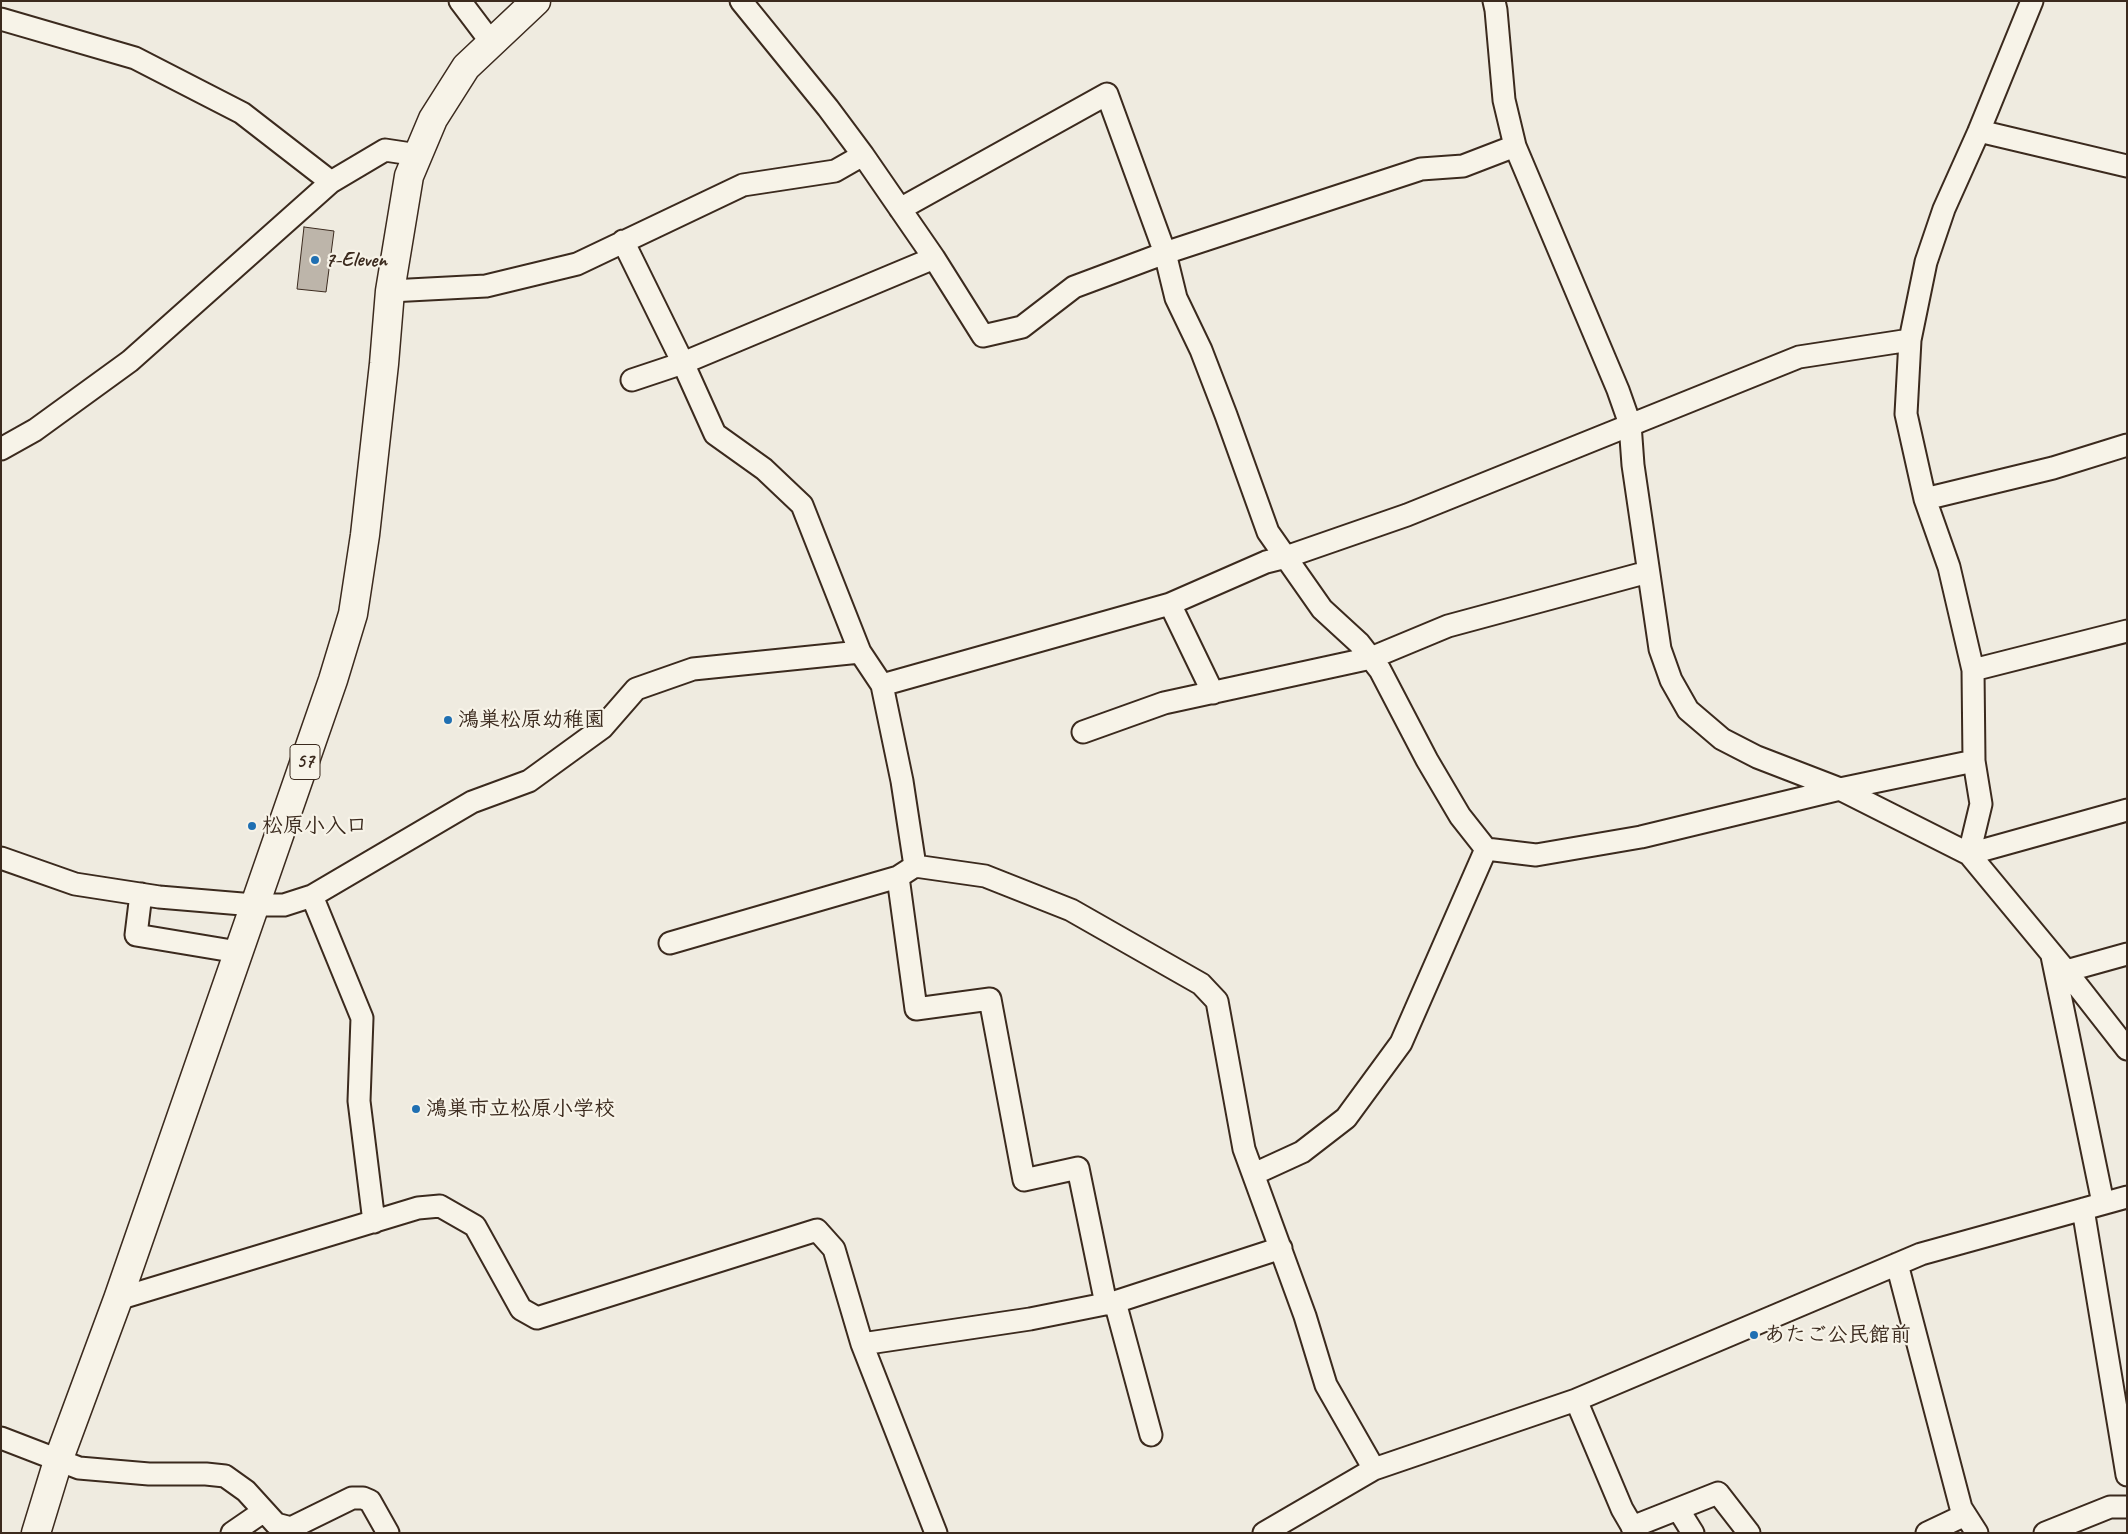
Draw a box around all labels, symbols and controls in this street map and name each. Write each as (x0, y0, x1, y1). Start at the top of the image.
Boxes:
place label: 7-Eleven (325, 247, 387, 273)
marker: 7-Eleven (309, 254, 321, 266)
place label: 鴻巣松原幼稚園 (458, 707, 605, 733)
marker: 鴻巣松原幼稚園 (442, 714, 454, 726)
road number: 57 (290, 744, 320, 780)
place label: 松原小入口 (262, 813, 367, 839)
marker: 松原小入口 (246, 820, 258, 832)
place label: 鴻巣市立松原小学校 (426, 1096, 615, 1122)
marker: 鴻巣市立松原小学校 (410, 1103, 422, 1115)
place label: あたご公民館前 (1764, 1322, 1911, 1348)
marker: あたご公民館前 (1748, 1329, 1760, 1341)

